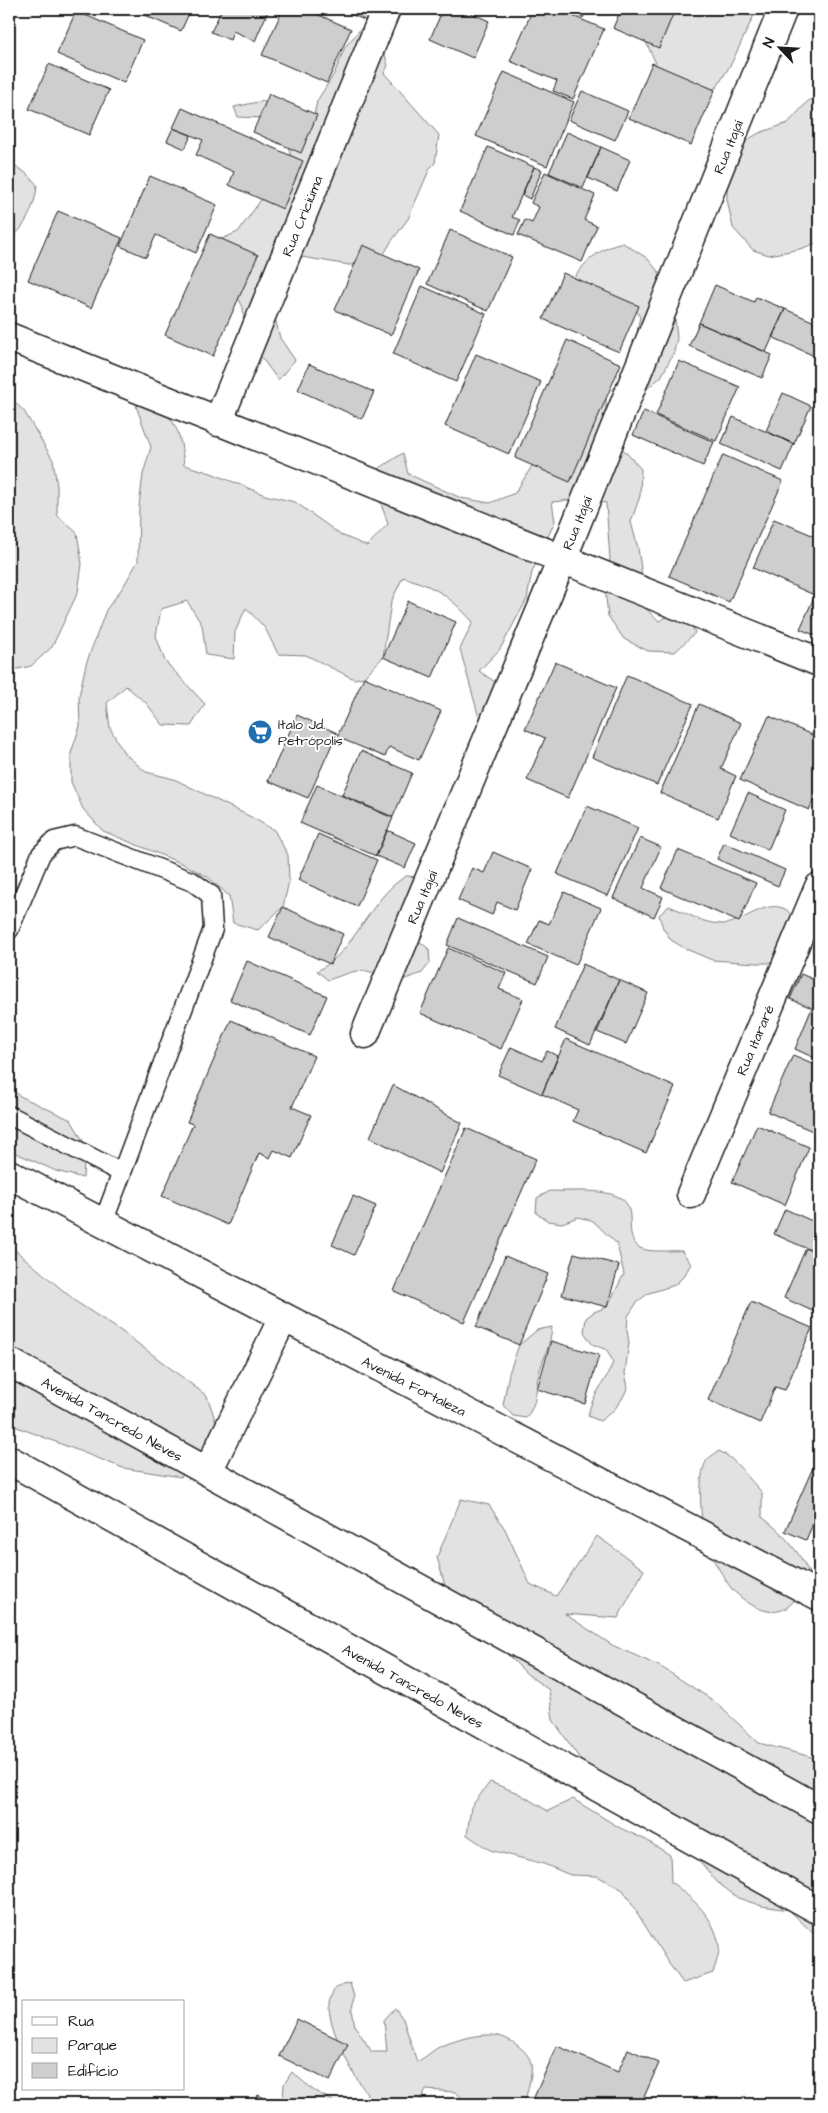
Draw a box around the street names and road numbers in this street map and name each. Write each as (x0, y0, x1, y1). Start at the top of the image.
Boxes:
street label: Rua Itajaí (709, 117, 749, 177)
street label: Rua Criciúma (278, 173, 328, 260)
street label: Rua Itajaí (558, 493, 598, 553)
street label: Rua Itajaí (403, 867, 443, 927)
street label: Rua Itararé (732, 1002, 780, 1079)
street label: Avenida Fortaleza (358, 1352, 469, 1422)
street label: Avenida Tancredo Neves (37, 1373, 186, 1467)
street label: Avenida Tancredo Neves (338, 1640, 487, 1734)

